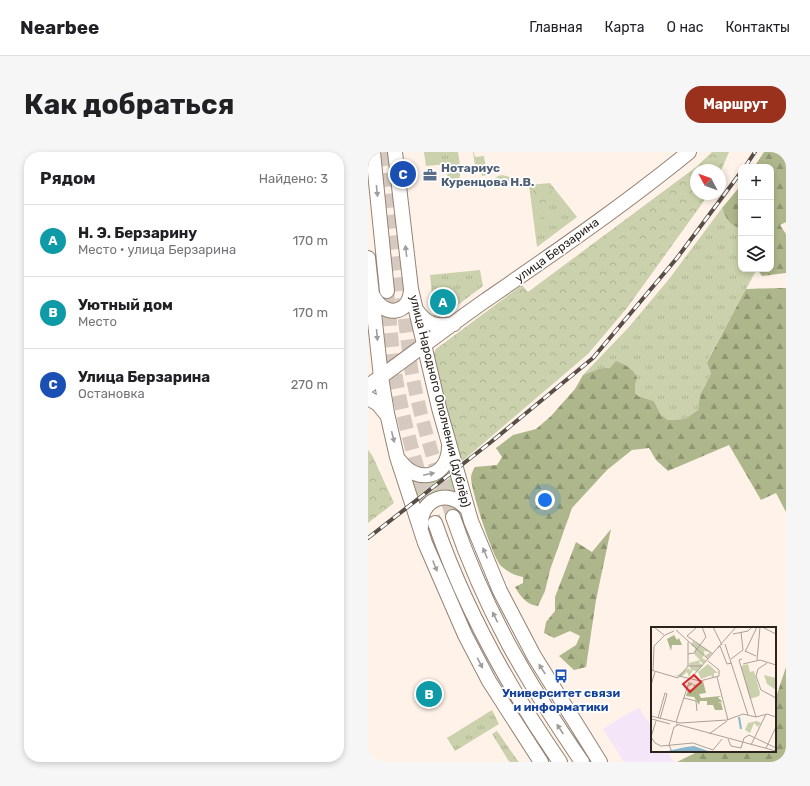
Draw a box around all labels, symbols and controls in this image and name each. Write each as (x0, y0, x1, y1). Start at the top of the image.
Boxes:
text: Nearbee (20, 16, 99, 39)
text: Главная (529, 19, 583, 36)
text: Карта (605, 19, 645, 36)
text: О нас (667, 19, 703, 36)
text: Контакты (725, 19, 790, 36)
button: Маршрут (685, 86, 786, 123)
text: Как добраться (24, 88, 234, 121)
pin: C (390, 159, 416, 189)
place label: Нотариус Куренцова Н.В. (441, 161, 534, 189)
north arrow (690, 164, 726, 200)
map controls (738, 164, 774, 272)
button: + (738, 164, 774, 200)
office icon: Нотариус Куренцова Н.В. (422, 167, 438, 183)
text: Рядом (40, 168, 96, 188)
text: Найдено: 3 (259, 171, 328, 186)
one-way arrow (374, 185, 380, 197)
button: − (738, 200, 774, 236)
street label: улица Берзарина (512, 215, 602, 285)
text: Н. Э. Берзарину (78, 224, 197, 242)
text: A (48, 233, 58, 248)
text: 170 m (293, 233, 328, 248)
button: layers (738, 236, 774, 272)
text: Место · улица Берзарина (78, 242, 236, 257)
one-way arrow (403, 245, 410, 257)
pin: A (430, 287, 456, 317)
street label: улица Народного Ополчения (дублёр) (407, 293, 473, 509)
text: Уютный дом (78, 296, 173, 314)
text: B (48, 305, 58, 320)
text: 170 m (293, 305, 328, 320)
text: Место (78, 314, 117, 329)
one-way arrow (373, 329, 380, 341)
text: Улица Берзарина (78, 368, 210, 386)
text: C (48, 377, 58, 392)
text: 270 m (291, 377, 328, 392)
text: Остановка (78, 386, 145, 401)
one-way arrow (390, 431, 396, 443)
one-way arrow (422, 471, 435, 477)
your location (535, 490, 555, 510)
one-way arrow (481, 547, 487, 559)
one-way arrow (432, 561, 438, 573)
one-way arrow (492, 611, 498, 623)
inset map (651, 627, 776, 752)
one-way arrow (477, 657, 483, 669)
one-way arrow (539, 664, 546, 675)
bus stop icon: Университет связи и информатики (553, 668, 569, 684)
pin: B (416, 679, 442, 709)
place label: Университет связи и информатики (502, 686, 620, 714)
one-way arrow (556, 724, 564, 735)

